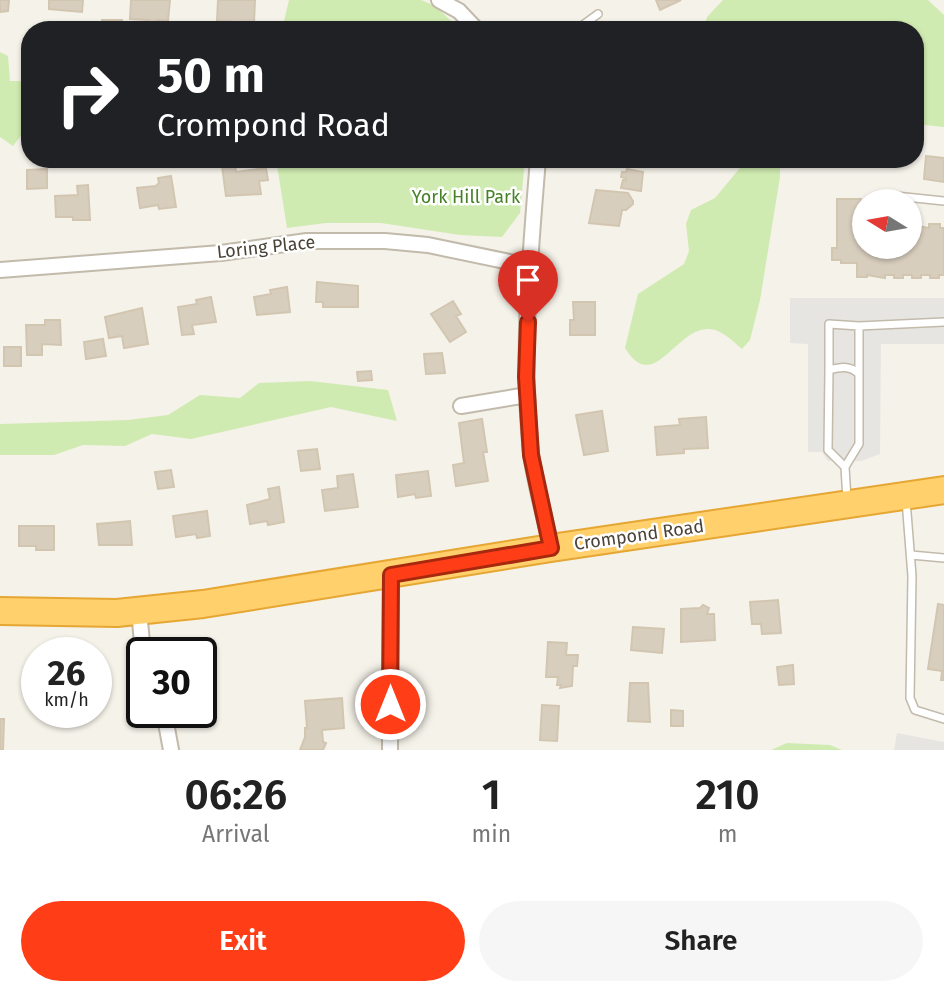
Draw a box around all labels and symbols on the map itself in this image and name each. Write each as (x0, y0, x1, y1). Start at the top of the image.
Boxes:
park label: York Hill Park (412, 186, 521, 208)
north arrow (852, 189, 922, 259)
street label: Loring Place (216, 231, 316, 263)
pin (498, 250, 558, 322)
street label: Crompond Road (573, 515, 705, 555)
speed limit sign: 30 (126, 637, 217, 728)
position arrow (353, 667, 427, 741)

